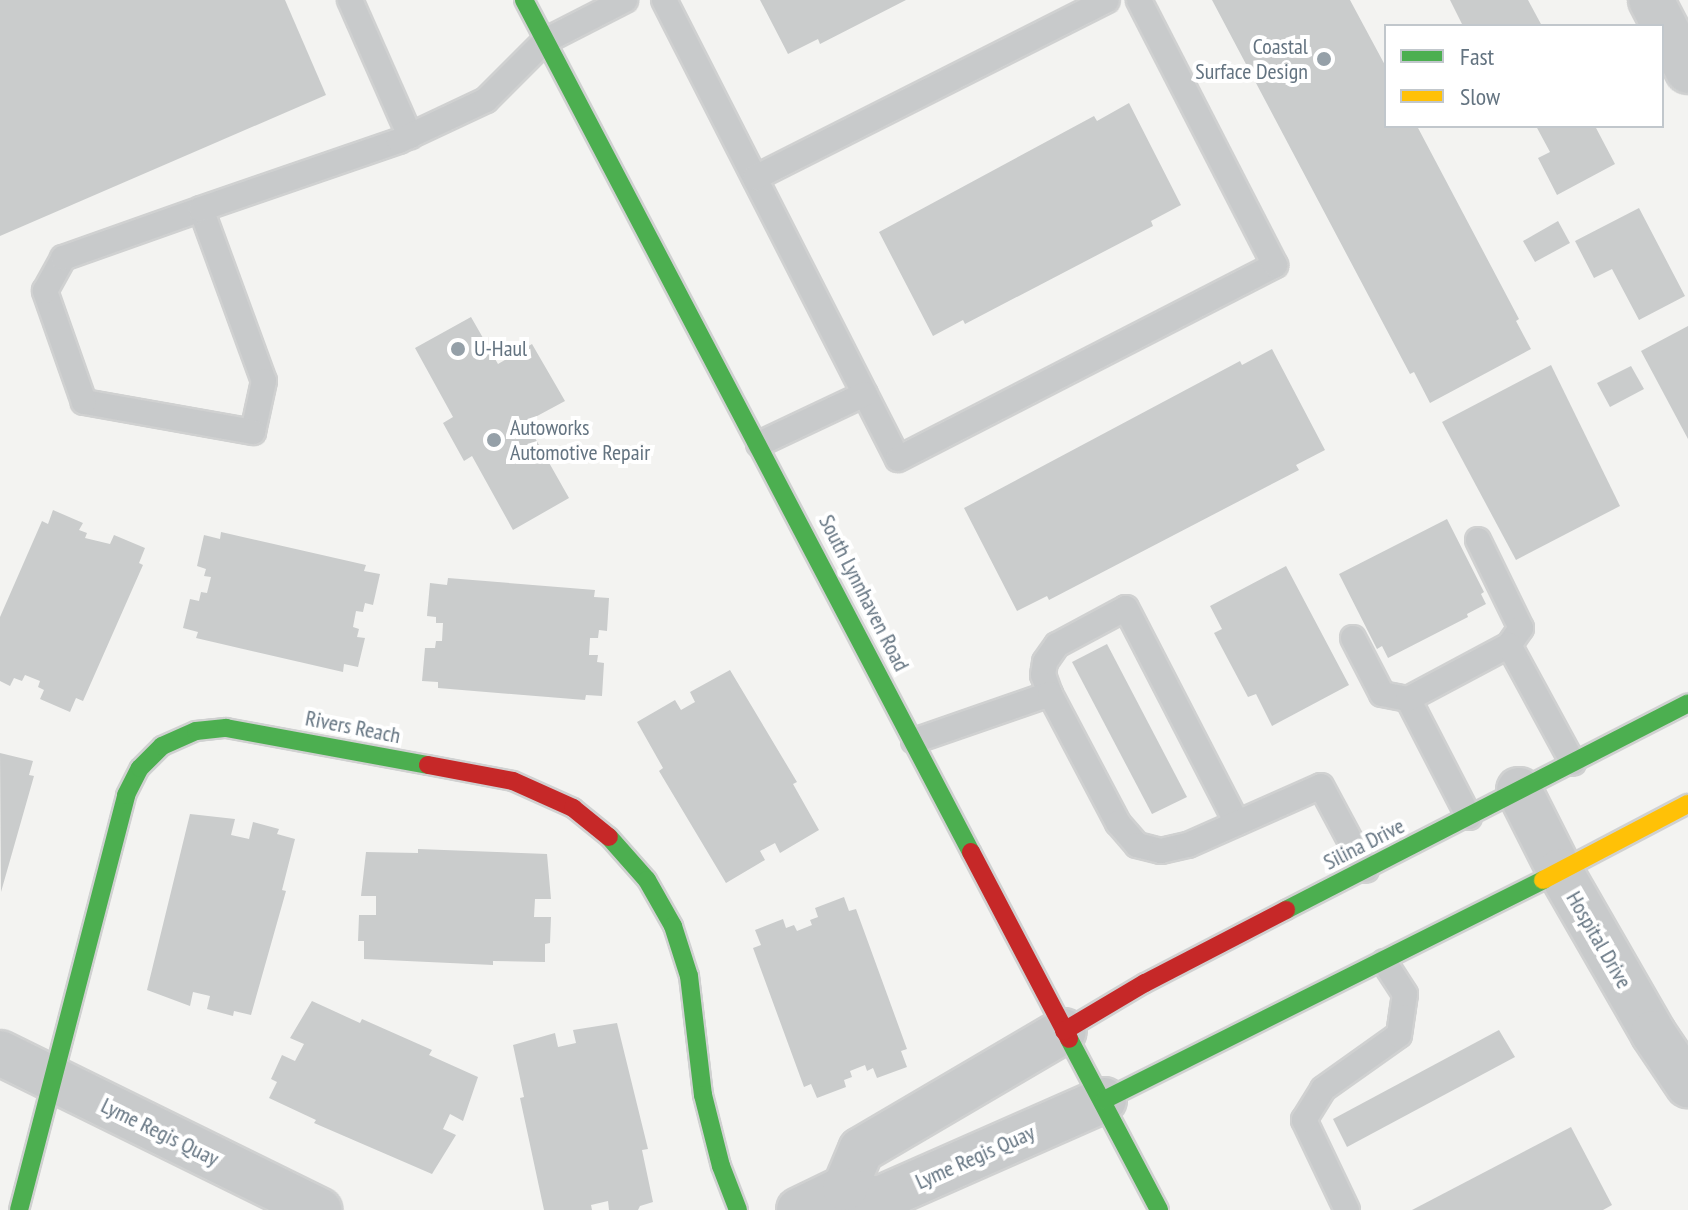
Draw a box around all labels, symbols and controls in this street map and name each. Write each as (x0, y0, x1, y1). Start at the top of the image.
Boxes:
legend (1384, 24, 1664, 128)
place label: Coastal Surface Design (1195, 33, 1308, 84)
text: Fast (1460, 41, 1494, 72)
marker: Coastal Surface Design (1315, 50, 1333, 68)
text: Slow (1460, 81, 1500, 112)
place label: U-Haul (474, 336, 527, 362)
marker: U-Haul (449, 340, 467, 358)
place label: Autoworks Automotive Repair (510, 414, 650, 466)
marker: Autoworks Automotive Repair (485, 431, 503, 449)
street label: South Lynnhaven Road (813, 510, 915, 676)
street label: Rivers Reach (303, 705, 403, 749)
street label: Silina Drive (1319, 812, 1409, 876)
street label: Hospital Drive (1561, 887, 1637, 993)
street label: Lyme Regis Quay (97, 1092, 223, 1172)
street label: Lyme Regis Quay (911, 1119, 1039, 1195)

